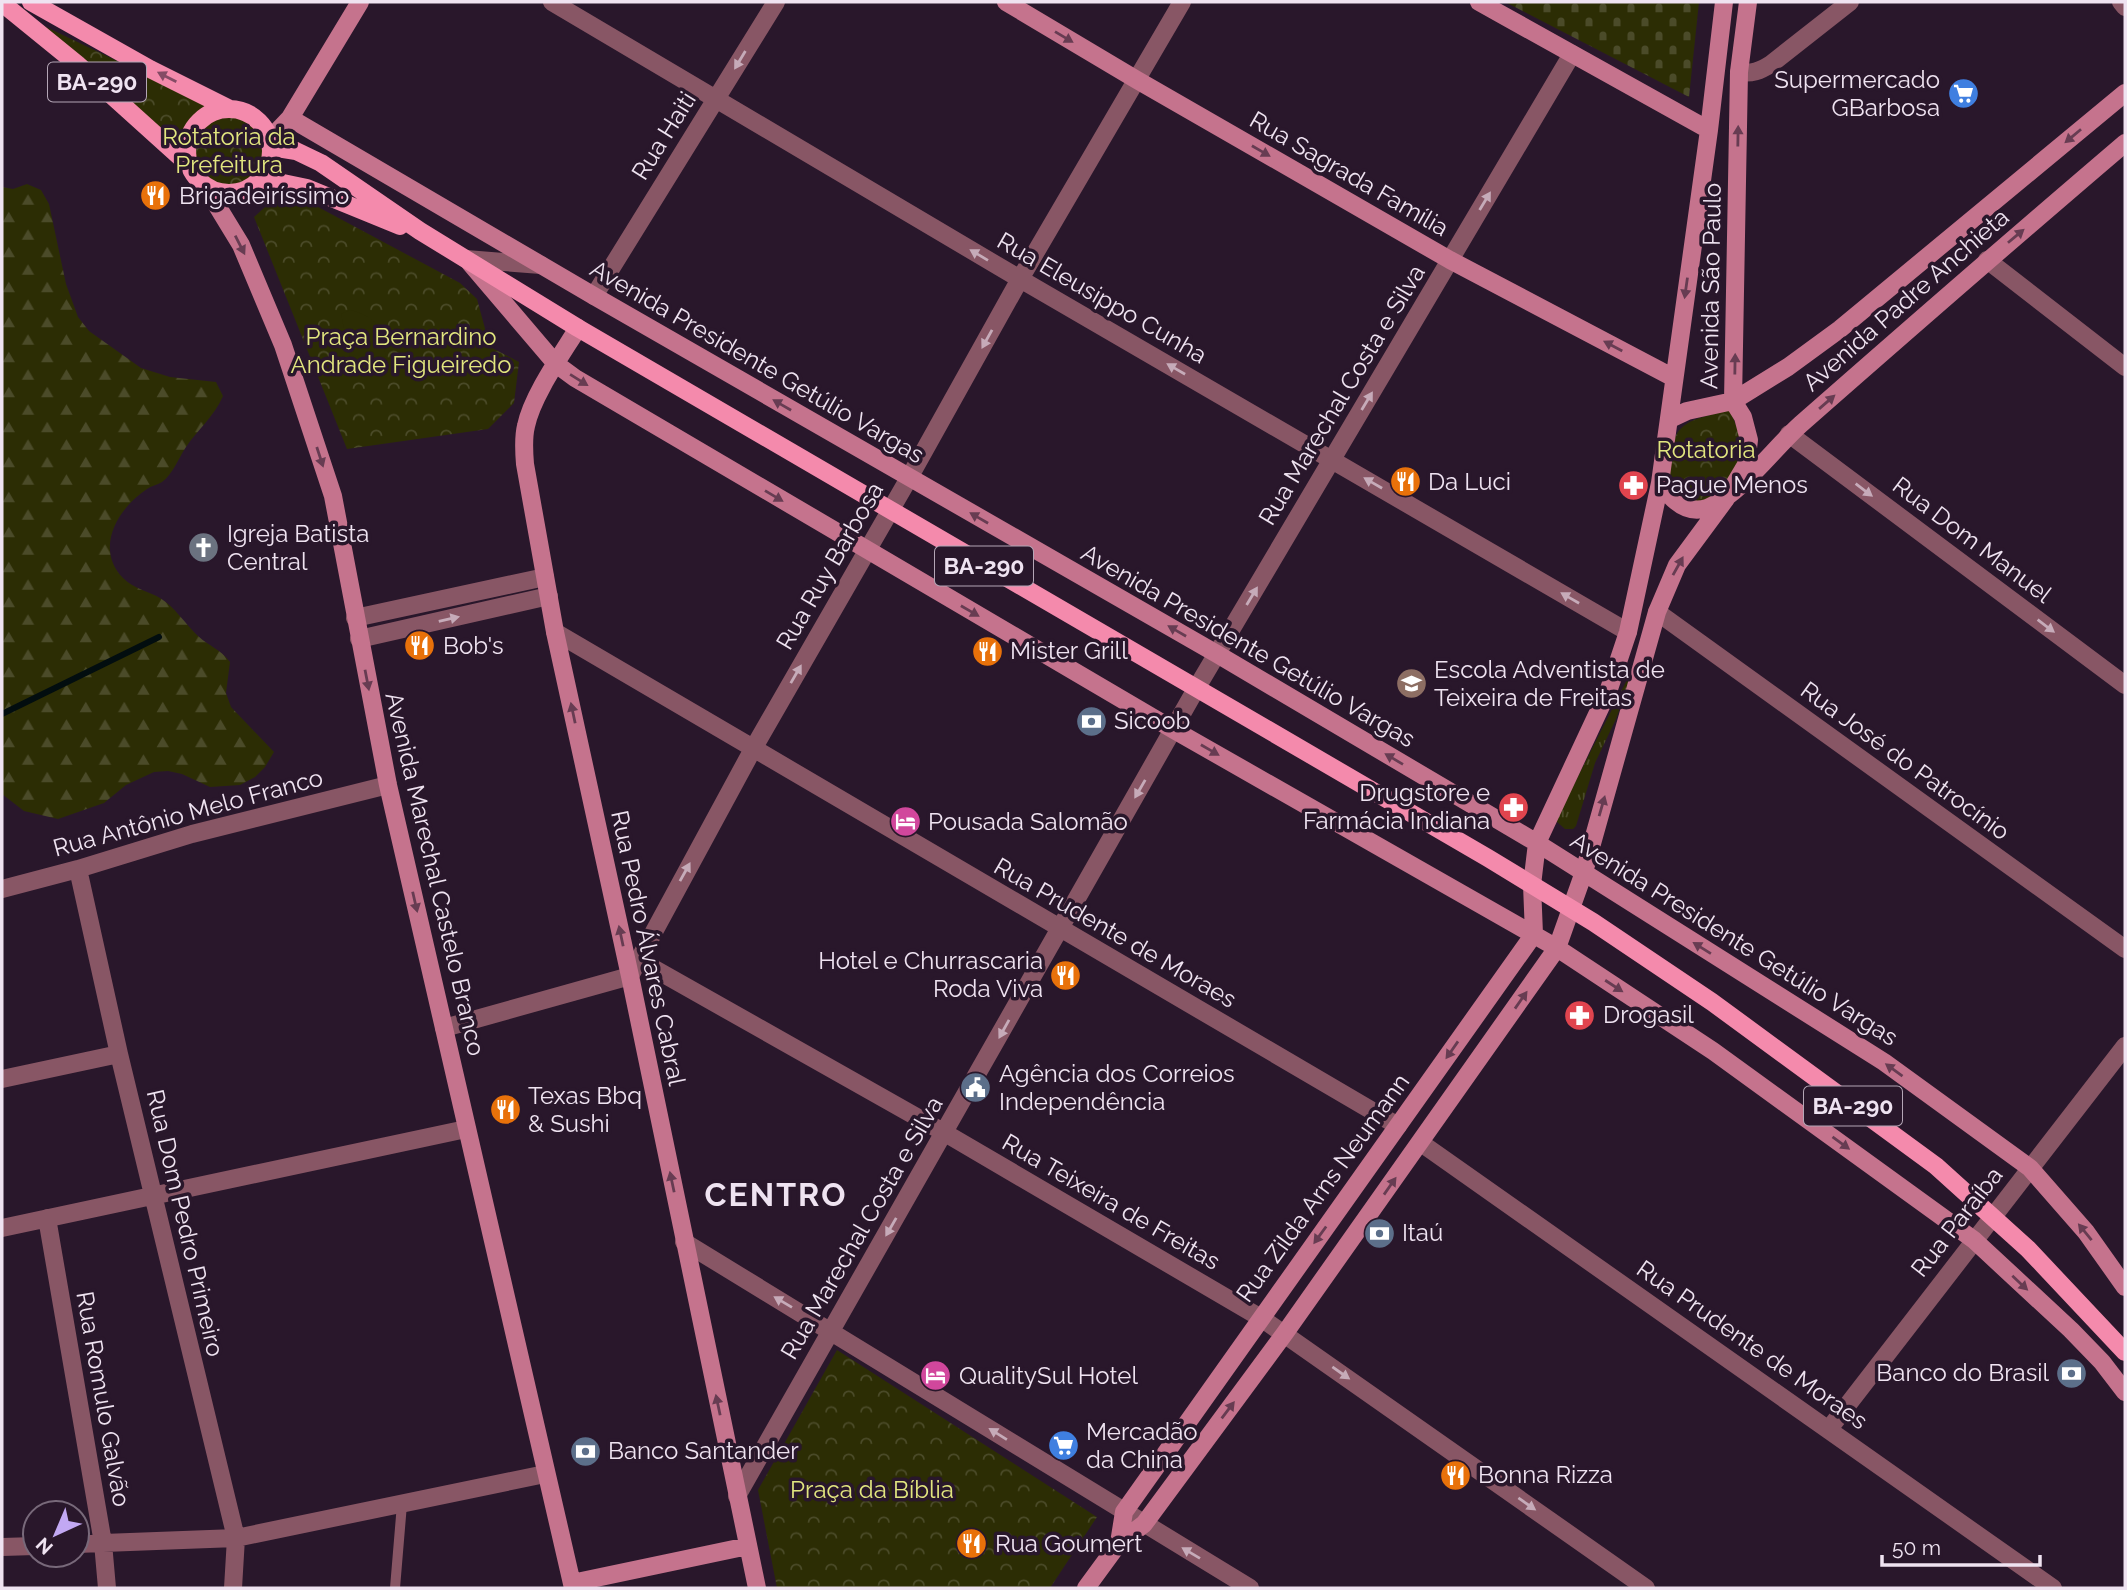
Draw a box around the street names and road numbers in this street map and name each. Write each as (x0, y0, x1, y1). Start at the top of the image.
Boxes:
road number: BA-290 (48, 62, 146, 102)
street label: Rua Haiti (625, 86, 702, 185)
street label: Rua Sagrada Família (1245, 105, 1454, 242)
street label: Avenida São Paulo (1694, 183, 1727, 389)
street label: Avenida Padre Anchieta (1797, 202, 2015, 397)
street label: Rua Eleusippo Cunha (992, 226, 1212, 369)
street label: Avenida Presidente Getúlio Vargas (585, 254, 929, 469)
street label: Rua Marechal Costa e Silva (1252, 259, 1431, 530)
street label: Rua Dom Manuel (1887, 470, 2058, 609)
street label: Rua Ruy Barbosa (770, 477, 889, 655)
street label: Avenida Presidente Getúlio Vargas (1076, 538, 1420, 753)
road number: BA-290 (935, 546, 1033, 586)
street label: Rua José do Patrocínio (1795, 675, 2015, 846)
street label: Avenida Marechal Castelo Branco (379, 689, 491, 1059)
street label: Rua Antônio Melo Franco (50, 763, 326, 862)
street label: Rua Pedro Álvares Cabral (605, 808, 692, 1089)
street label: Avenida Presidente Getúlio Vargas (1565, 825, 1903, 1052)
street label: Rua Prudente de Moraes (989, 851, 1242, 1014)
street label: Rua Zilda Arns Neumann (1230, 1068, 1415, 1308)
road number: BA-290 (1804, 1086, 1902, 1126)
street label: Rua Dom Pedro Primeiro (141, 1087, 230, 1359)
street label: Rua Marechal Costa e Silva (774, 1091, 949, 1364)
street label: Rua Teixeira de Freitas (997, 1127, 1225, 1276)
street label: Rua Paraíba (1905, 1161, 2008, 1282)
street label: Rua Prudente de Moraes (1631, 1254, 1873, 1435)
street label: Rua Romulo Galvão (70, 1289, 137, 1509)

